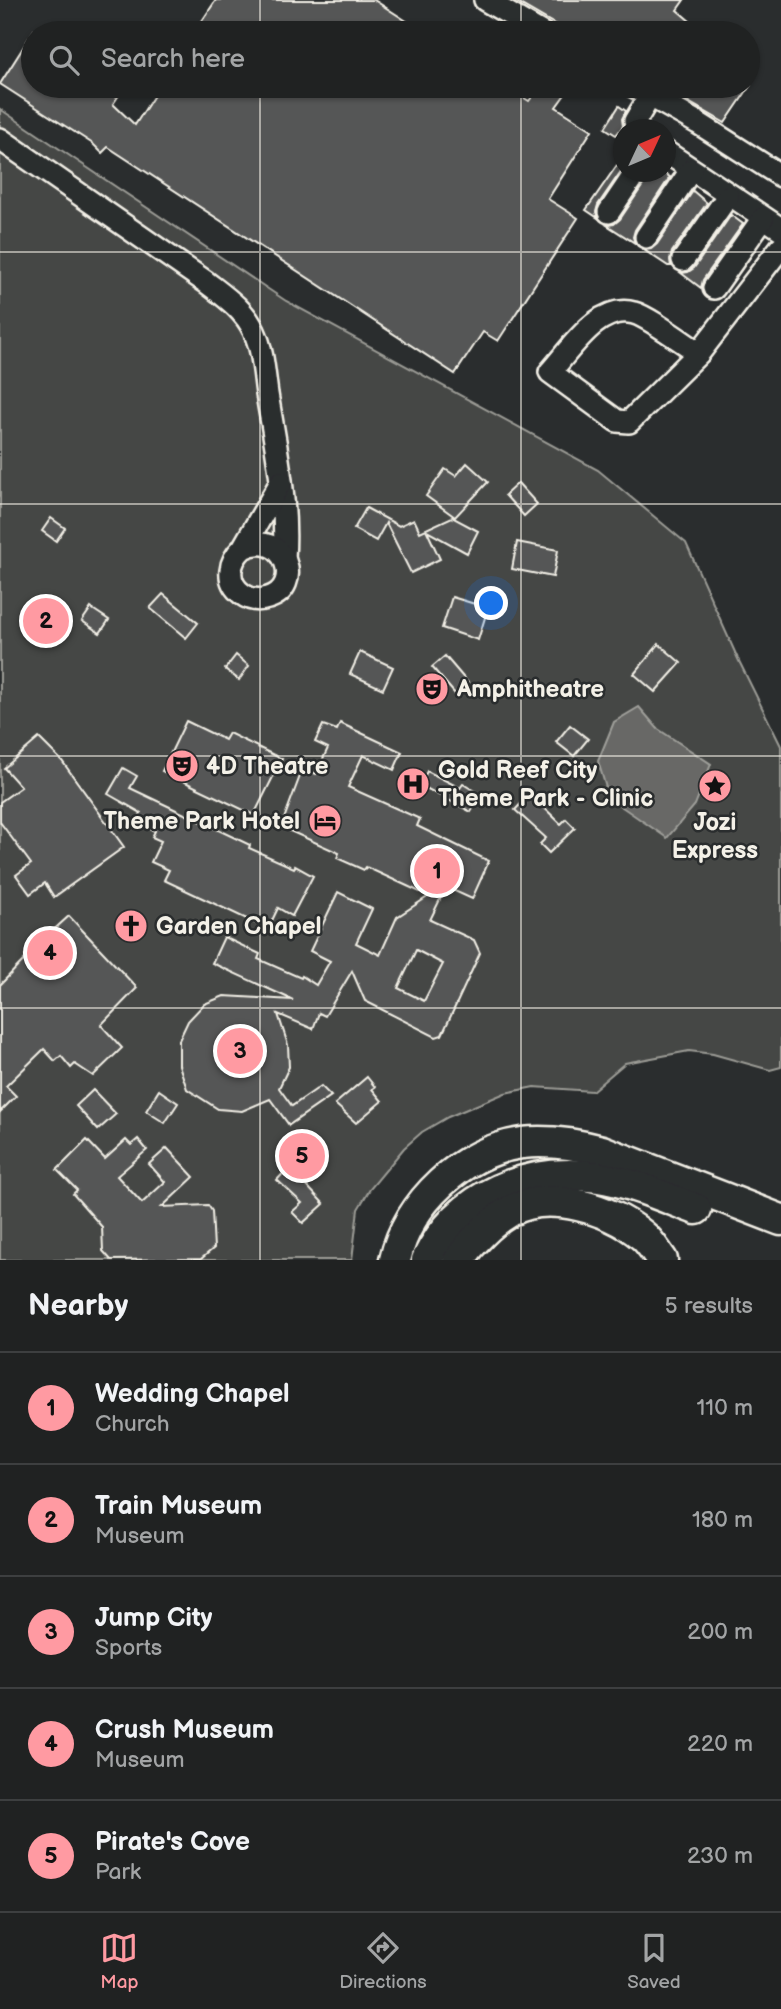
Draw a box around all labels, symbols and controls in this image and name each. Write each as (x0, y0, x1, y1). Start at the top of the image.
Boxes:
search box (21, 21, 760, 98)
icon: search (45, 41, 83, 79)
text: Search here (101, 44, 245, 75)
north arrow (613, 119, 676, 182)
your location (474, 586, 508, 620)
pin: 2 (23, 595, 69, 647)
theatre icon: Amphitheatre (413, 670, 451, 708)
place label: Amphitheatre (456, 675, 604, 704)
theatre icon: 4D Theatre (163, 747, 201, 785)
place label: 4D Theatre (206, 752, 329, 781)
place label: Gold Reef City Theme Park - Clinic (438, 756, 653, 813)
hospital icon: Gold Reef City Theme Park - Clinic (394, 765, 432, 803)
place icon: Jozi Express (696, 767, 734, 805)
hotel icon: Theme Park Hotel (306, 802, 344, 840)
place label: Theme Park Hotel (103, 807, 300, 836)
place label: Jozi Express (672, 808, 758, 865)
pin: 1 (414, 845, 460, 897)
church icon: Garden Chapel (112, 907, 150, 945)
place label: Garden Chapel (156, 912, 322, 941)
pin: 4 (27, 927, 73, 979)
pin: 3 (217, 1025, 263, 1077)
pin: 5 (279, 1130, 325, 1182)
text: Nearby (28, 1288, 128, 1324)
text: 5 results (665, 1292, 753, 1320)
text: Wedding Chapel (95, 1379, 290, 1410)
text: 1 (46, 1394, 56, 1422)
text: 110 m (696, 1394, 753, 1422)
text: Church (95, 1410, 170, 1438)
text: Train Museum (95, 1491, 262, 1522)
text: 2 (44, 1506, 58, 1534)
text: 180 m (692, 1506, 753, 1534)
text: Museum (95, 1522, 185, 1550)
text: Jump City (95, 1603, 213, 1634)
text: 3 (44, 1618, 58, 1646)
text: 200 m (687, 1618, 753, 1646)
text: Sports (95, 1634, 162, 1662)
text: Crush Museum (95, 1715, 274, 1746)
text: 4 (44, 1730, 58, 1758)
text: 220 m (687, 1730, 753, 1758)
text: Museum (95, 1746, 185, 1774)
text: Pirate's Cove (95, 1827, 250, 1858)
text: 5 (44, 1842, 58, 1870)
text: 230 m (687, 1842, 753, 1870)
text: Park (95, 1858, 141, 1886)
tab: Map (100, 1929, 139, 1994)
tab: Directions (339, 1929, 427, 1994)
tab: Saved (627, 1929, 681, 1994)

